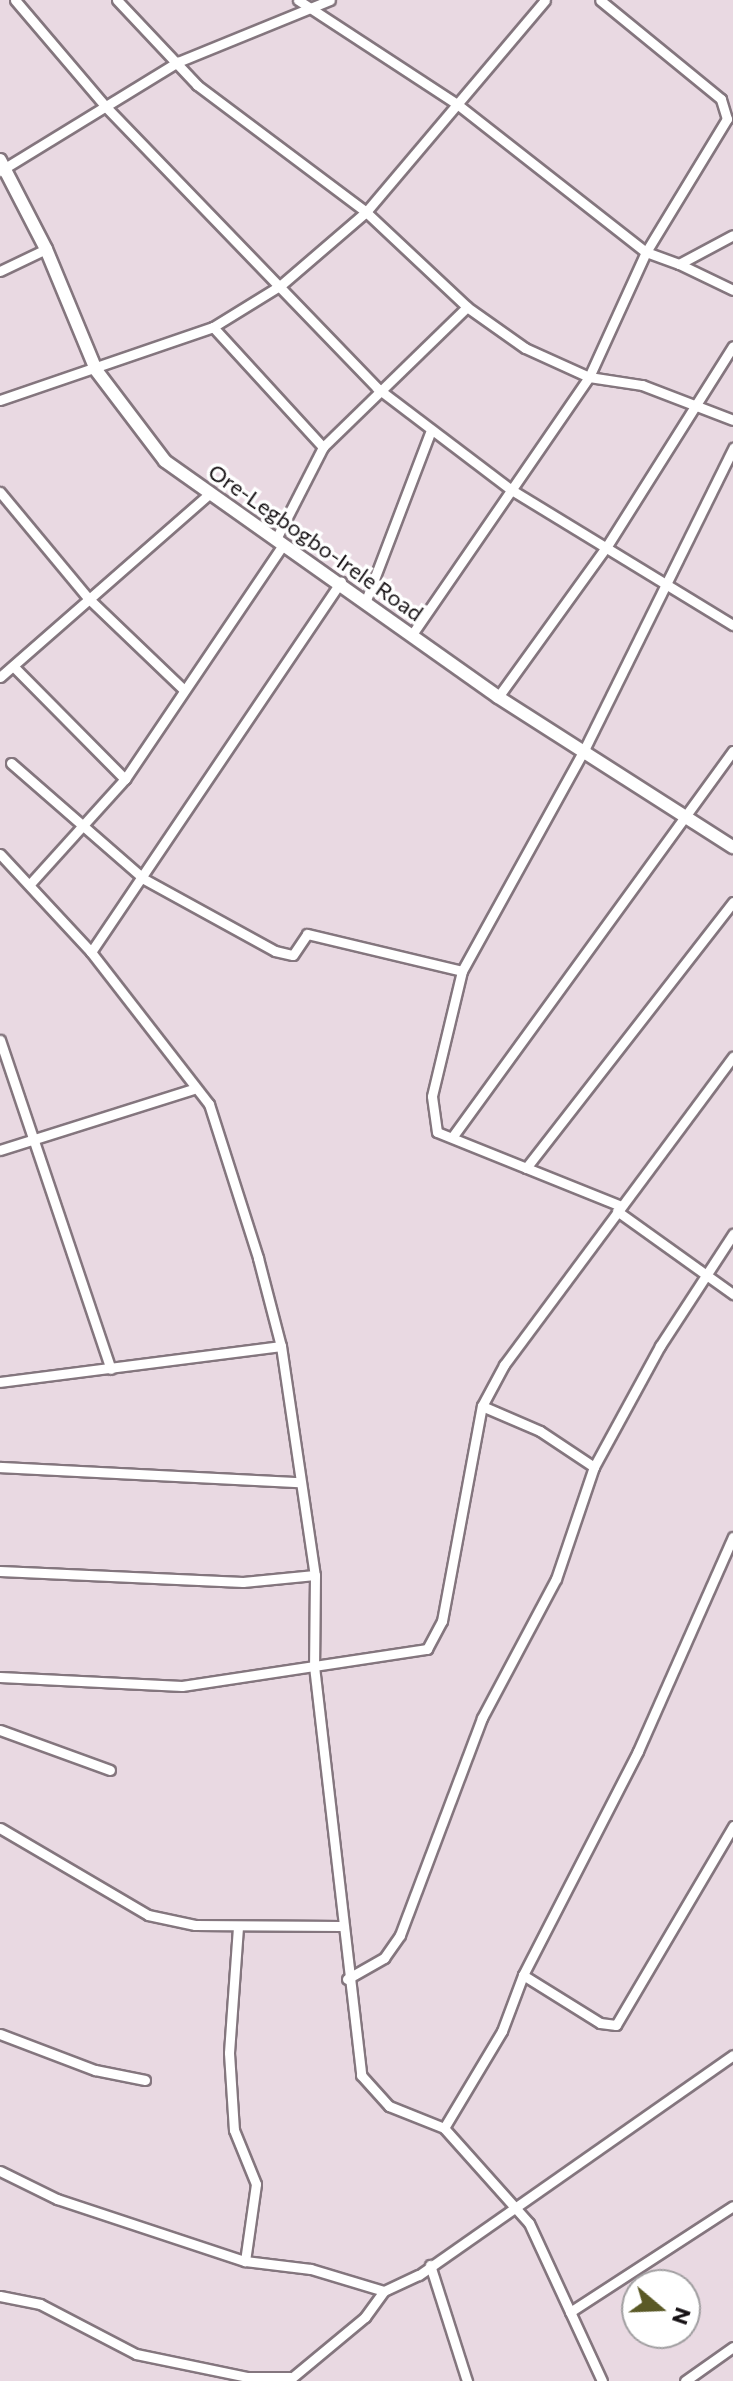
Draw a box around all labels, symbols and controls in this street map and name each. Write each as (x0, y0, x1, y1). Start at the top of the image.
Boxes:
street label: Ore-Legbogbo-Irele Road (204, 458, 428, 626)
north arrow (621, 2269, 701, 2349)
text: N (667, 2304, 698, 2329)

